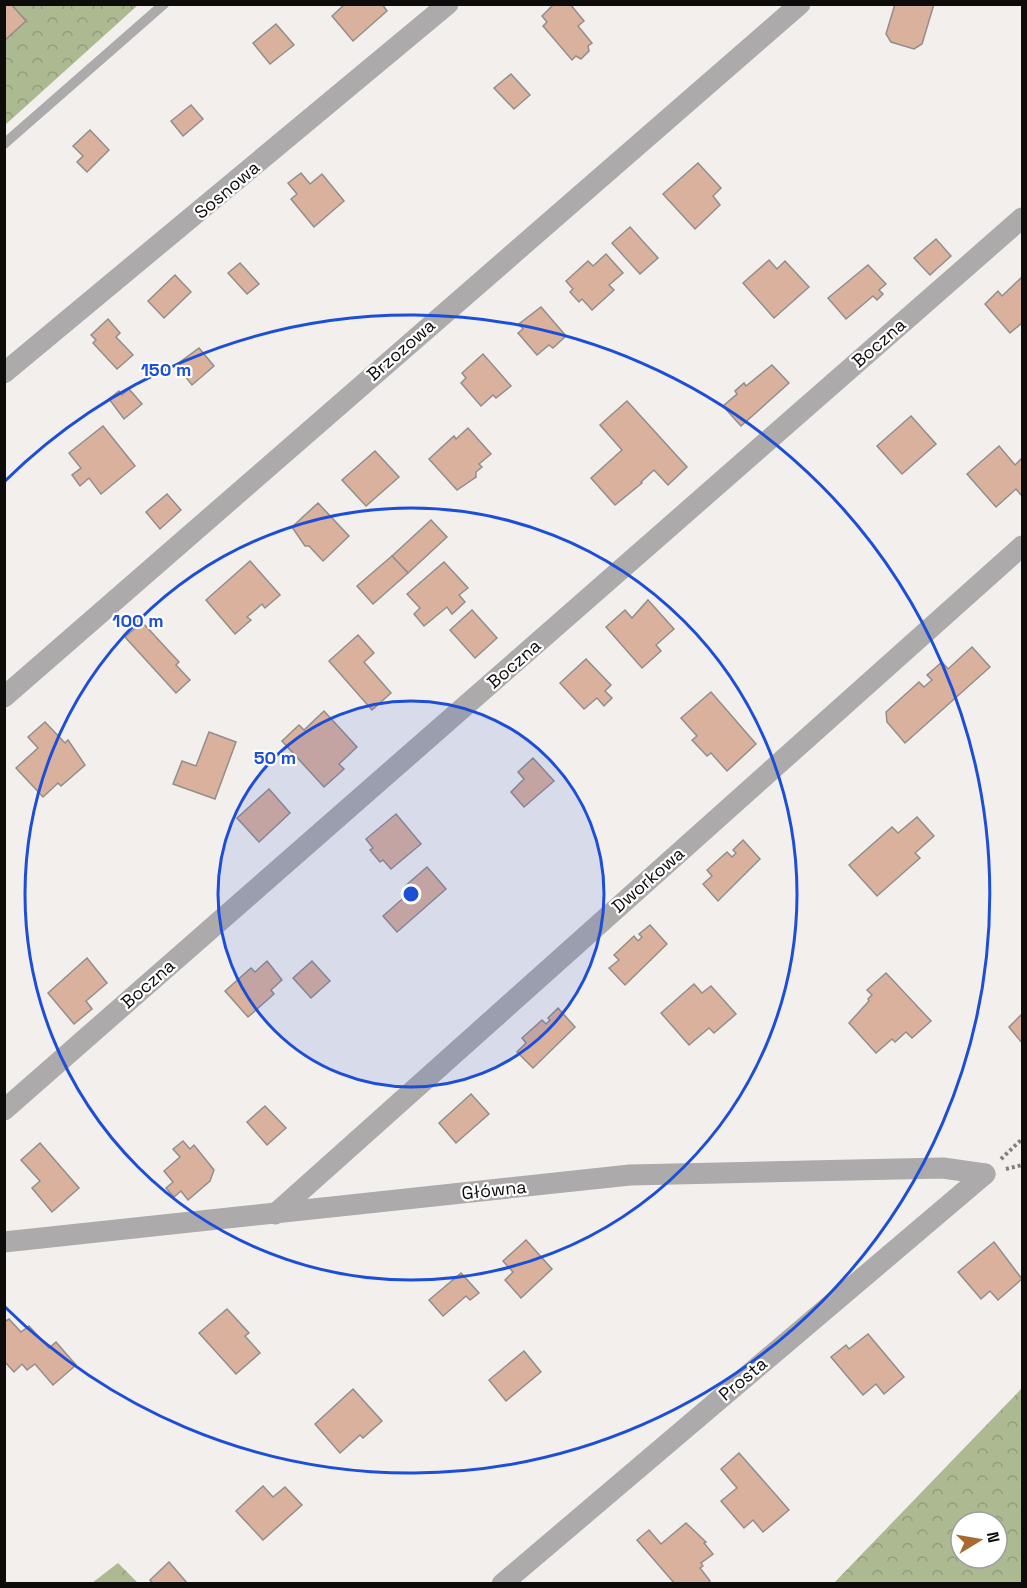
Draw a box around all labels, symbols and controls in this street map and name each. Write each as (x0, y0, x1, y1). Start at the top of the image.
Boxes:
street label: Sosnowa (189, 156, 264, 224)
street label: Boczna (847, 313, 910, 372)
street label: Brzozowa (362, 314, 440, 386)
text: 150 m (141, 358, 191, 381)
text: 100 m (112, 609, 164, 632)
street label: Boczna (482, 634, 545, 693)
text: 50 m (254, 746, 296, 769)
street label: Dworkowa (607, 842, 689, 917)
centre of rings (401, 884, 421, 904)
street label: Boczna (116, 954, 179, 1013)
street label: Główna (460, 1175, 528, 1204)
street label: Prosta (714, 1352, 772, 1406)
north arrow (949, 1510, 1009, 1570)
text: N (982, 1530, 1005, 1545)

